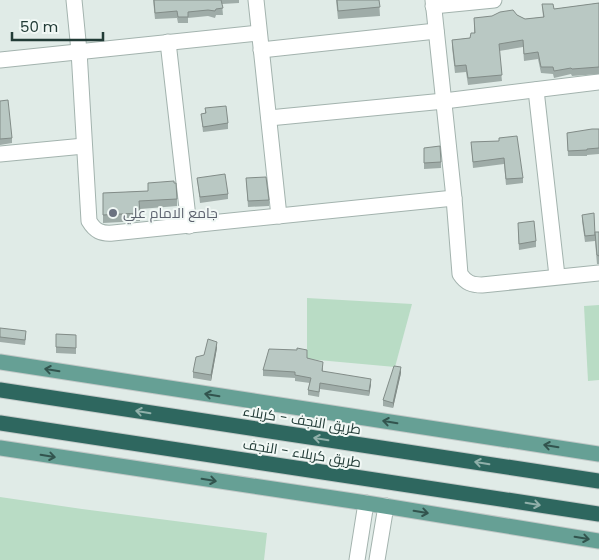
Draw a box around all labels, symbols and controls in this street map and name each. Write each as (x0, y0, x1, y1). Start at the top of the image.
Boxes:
scale bar (12, 10, 104, 42)
text: 50 m (20, 16, 58, 37)
place label: جامع الامام علي (123, 203, 218, 225)
marker: جامع الامام علي (107, 207, 119, 219)
one-way arrow (44, 365, 60, 375)
one-way arrow (205, 389, 221, 399)
street label: طريق النجف - کربلاء (241, 401, 363, 439)
one-way arrow (135, 407, 151, 417)
one-way arrow (383, 416, 399, 426)
street label: طريق کربلاء - النجف (241, 434, 363, 472)
one-way arrow (313, 434, 329, 444)
one-way arrow (543, 441, 559, 451)
one-way arrow (40, 451, 56, 461)
one-way arrow (474, 458, 490, 468)
one-way arrow (201, 475, 217, 485)
one-way arrow (524, 499, 540, 509)
one-way arrow (413, 508, 429, 518)
one-way arrow (574, 533, 590, 543)

